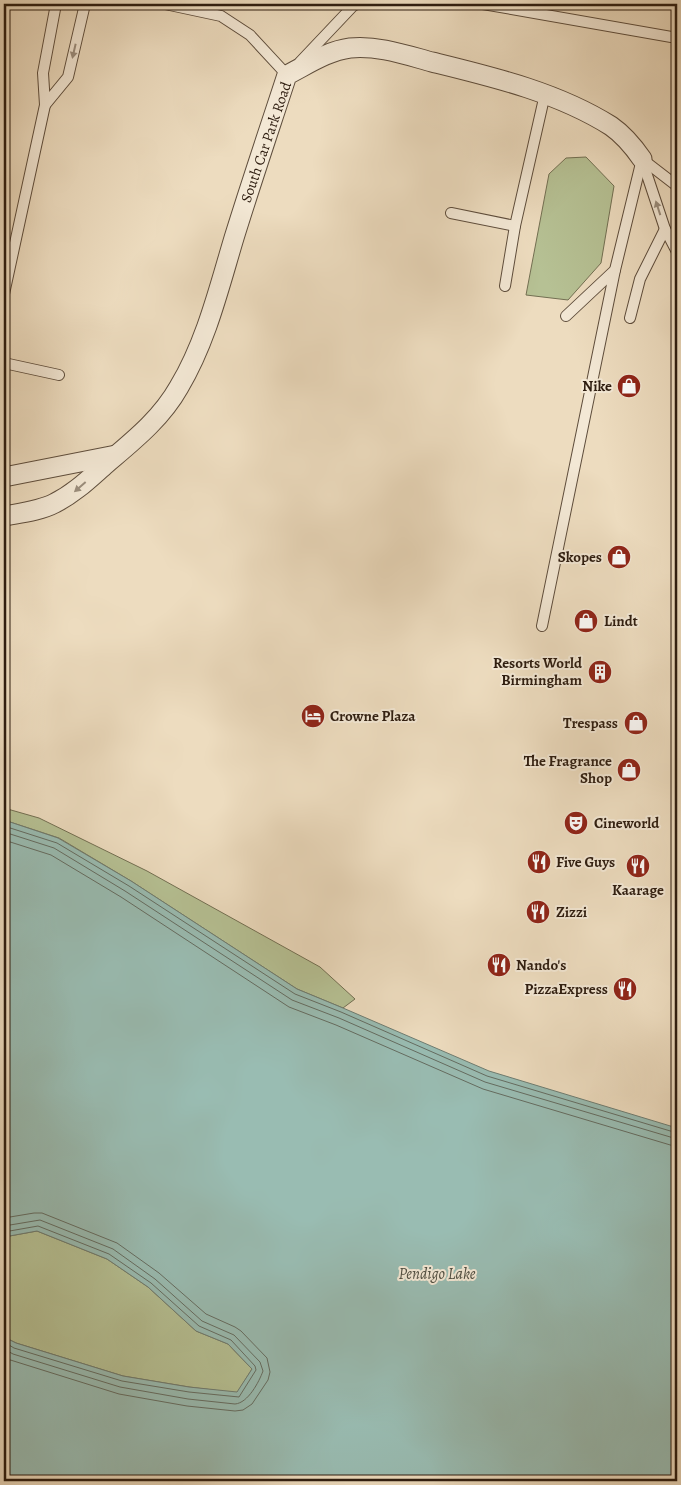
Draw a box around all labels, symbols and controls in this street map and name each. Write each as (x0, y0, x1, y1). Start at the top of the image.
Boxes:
one-way arrow (70, 44, 78, 59)
street label: South Car Park Road (236, 78, 296, 205)
one-way arrow (654, 200, 661, 215)
shop icon: Nike (616, 373, 642, 399)
place label: Nike (582, 376, 612, 396)
one-way arrow (74, 481, 87, 492)
shop icon: Skopes (606, 544, 632, 570)
place label: Skopes (558, 547, 602, 567)
shop icon: Lindt (573, 608, 599, 634)
place label: Lindt (604, 611, 638, 631)
place label: Resorts World Birmingham (493, 653, 583, 690)
building icon: Resorts World Birmingham (587, 659, 613, 685)
hotel icon: Crowne Plaza (300, 703, 326, 729)
place label: Crowne Plaza (330, 706, 416, 726)
shop icon: Trespass (623, 710, 649, 736)
place label: Trespass (563, 713, 618, 733)
place label: The Fragrance Shop (524, 751, 612, 788)
shop icon: The Fragrance Shop (616, 757, 642, 783)
theatre icon: Cineworld (563, 810, 589, 836)
place label: Cineworld (594, 813, 660, 833)
restaurant icon: Five Guys (526, 849, 552, 875)
place label: Five Guys (556, 852, 615, 872)
restaurant icon: Kaarage (625, 853, 651, 879)
place label: Kaarage (612, 880, 664, 900)
restaurant icon: Zizzi (525, 899, 551, 925)
place label: Zizzi (556, 902, 588, 922)
restaurant icon: Nando's (486, 952, 512, 978)
place label: Nando's (516, 955, 566, 975)
restaurant icon: PizzaExpress (612, 976, 638, 1002)
place label: PizzaExpress (525, 979, 608, 999)
water label: Pendigo Lake (398, 1263, 476, 1285)

